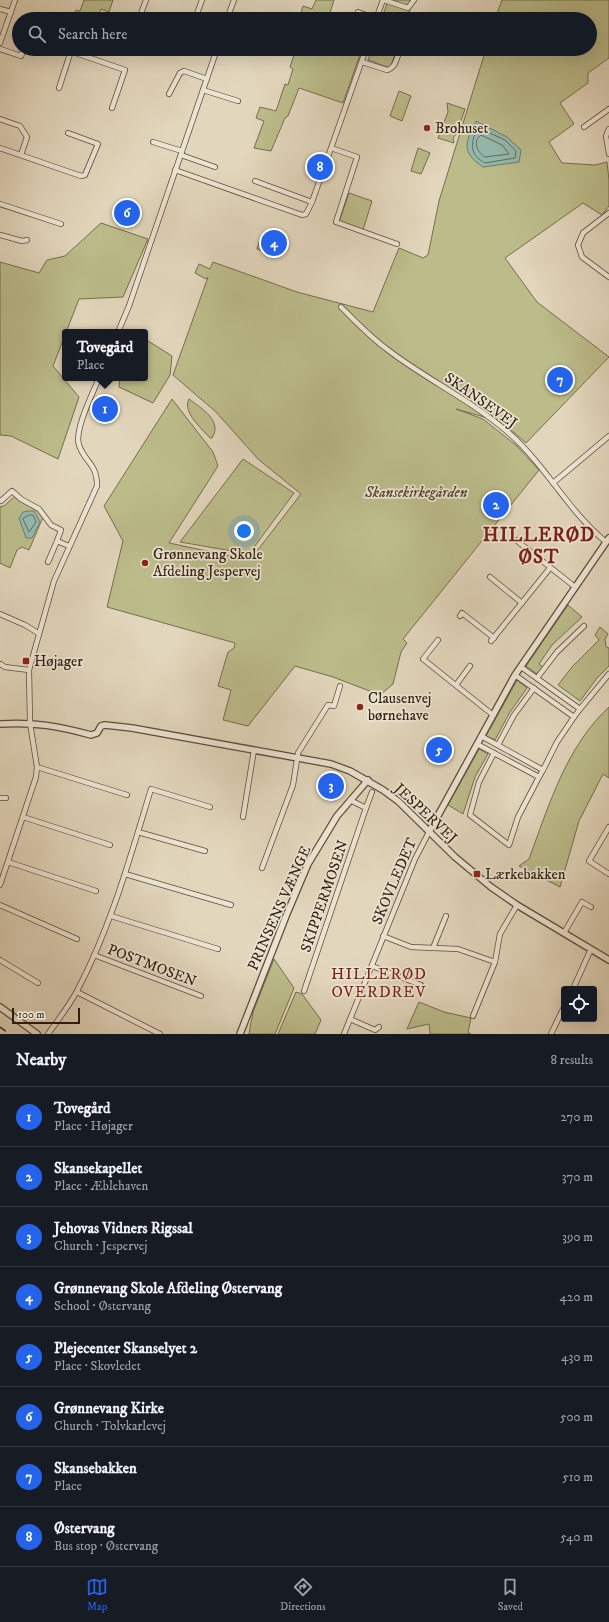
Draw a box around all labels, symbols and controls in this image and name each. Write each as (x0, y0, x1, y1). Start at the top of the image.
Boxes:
search box (12, 12, 597, 56)
icon: search (26, 23, 48, 45)
text: Search here (58, 25, 127, 44)
place label: Brohuset (435, 119, 488, 138)
marker: Brohuset (422, 123, 432, 133)
pin: 8 (307, 152, 333, 182)
pin: 6 (114, 198, 140, 228)
pin: 4 (261, 228, 287, 258)
popup (62, 329, 148, 381)
text: Tovegård (77, 338, 133, 357)
text: Place (77, 357, 105, 373)
pin: 7 (547, 365, 573, 395)
street label: SKANSEVEJ (441, 368, 521, 433)
pin: 1 (92, 394, 118, 424)
park label: Skansekirkegården (364, 483, 468, 502)
pin: 2 (483, 490, 509, 520)
your location (234, 521, 254, 541)
district label: HILLERØD ØST (483, 524, 595, 569)
place label: Grønnevang Skole Afdeling Jespervej (153, 545, 263, 581)
marker: Grønnevang Skole Afdeling Jespervej (140, 558, 150, 568)
place label: Højager (34, 652, 83, 671)
marker: Højager (21, 656, 31, 666)
place label: Clausenvej børnehave (368, 689, 431, 725)
marker: Clausenvej børnehave (355, 702, 365, 712)
pin: 5 (426, 735, 452, 765)
pin: 3 (318, 771, 344, 801)
street label: JESPERVEJ (389, 778, 461, 847)
street label: SKOVLEDET (368, 834, 422, 927)
street label: SKIPPERMOSEN (296, 837, 353, 955)
street label: PRINSENS VÆNGE (243, 843, 316, 974)
place label: Lærkebakken (485, 865, 566, 884)
marker: Lærkebakken (472, 869, 482, 879)
street label: POSTMOSEN (105, 940, 199, 991)
district label: HILLERØD OVERDREV (331, 964, 427, 1002)
map controls (561, 986, 597, 1022)
button: locate (561, 986, 597, 1022)
scale bar (12, 1006, 80, 1025)
text: 100 m (18, 1008, 44, 1022)
text: Nearby (16, 1049, 66, 1071)
text: 8 results (551, 1052, 593, 1068)
text: Tovegård (54, 1099, 111, 1118)
text: 1 (27, 1109, 31, 1125)
text: 270 m (561, 1109, 593, 1125)
text: Place · Højager (54, 1118, 133, 1134)
text: Skansekapellet (54, 1159, 142, 1178)
text: 2 (26, 1169, 32, 1185)
text: 370 m (562, 1169, 593, 1185)
text: Place · Æblehaven (54, 1178, 148, 1194)
text: Jehovas Vidners Rigssal (54, 1219, 193, 1238)
text: 3 (27, 1229, 31, 1245)
text: 390 m (562, 1229, 593, 1245)
text: Church · Jespervej (54, 1238, 147, 1254)
text: Grønnevang Skole Afdeling Østervang (54, 1279, 282, 1298)
text: 4 (25, 1289, 33, 1305)
text: 420 m (560, 1289, 593, 1305)
text: School · Østervang (54, 1298, 151, 1314)
text: Plejecenter Skanselyet 2 (54, 1339, 197, 1358)
text: 5 (26, 1349, 32, 1365)
text: 430 m (561, 1349, 593, 1365)
text: Place · Skovledet (54, 1358, 141, 1374)
text: Grønnevang Kirke (54, 1399, 164, 1418)
text: 6 (26, 1409, 32, 1425)
text: 500 m (560, 1409, 593, 1425)
text: Church · Tolvkarlevej (54, 1418, 166, 1434)
text: Skansebakken (54, 1459, 137, 1478)
text: 7 (26, 1469, 32, 1485)
text: 510 m (562, 1469, 593, 1485)
text: Place (54, 1478, 82, 1494)
text: Østervang (54, 1519, 115, 1538)
text: 8 (26, 1529, 32, 1545)
text: 540 m (560, 1529, 593, 1545)
text: Bus stop · Østervang (54, 1538, 158, 1554)
tab: Map (86, 1576, 108, 1614)
tab: Directions (280, 1576, 326, 1614)
tab: Saved (498, 1576, 523, 1614)

